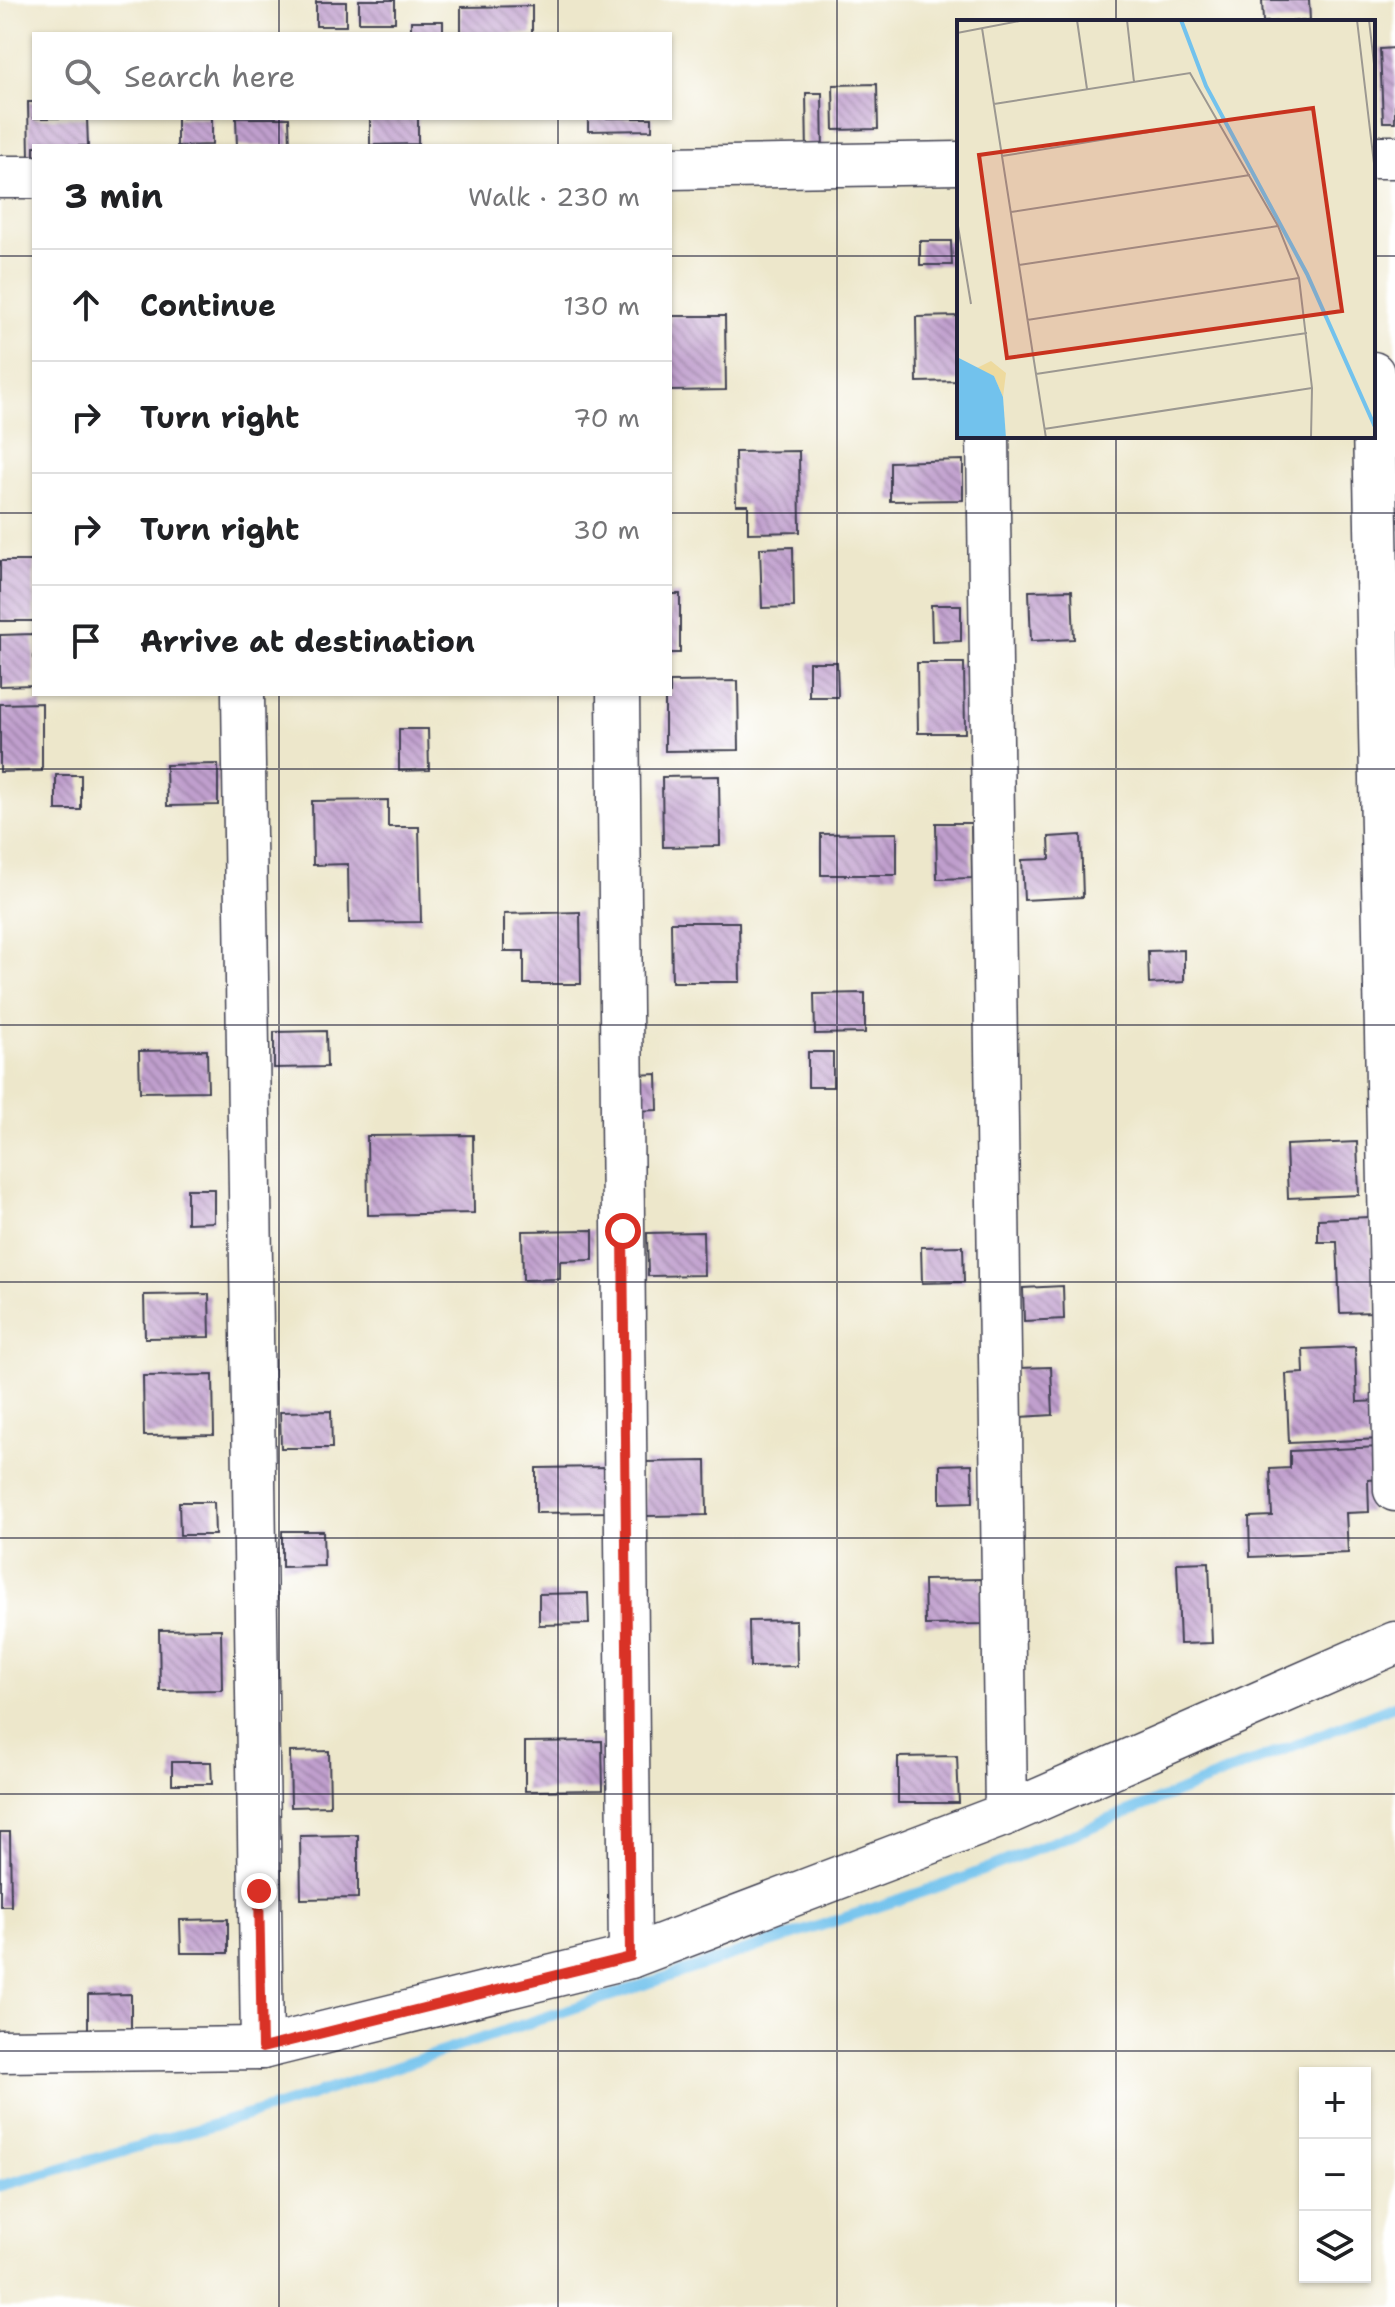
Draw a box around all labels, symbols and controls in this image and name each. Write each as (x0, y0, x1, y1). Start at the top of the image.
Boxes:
inset map (957, 20, 1375, 438)
search box (32, 32, 672, 120)
icon: search (60, 54, 104, 98)
text: Search here (124, 56, 295, 97)
text: 3 min (64, 173, 163, 219)
text: Walk · 230 m (468, 179, 640, 214)
icon: ahead (64, 283, 108, 327)
text: Continue (140, 285, 276, 326)
text: 130 m (563, 288, 640, 323)
icon: right (64, 395, 108, 439)
text: Turn right (140, 397, 299, 438)
text: 70 m (573, 400, 640, 435)
icon: right (64, 507, 108, 551)
text: Turn right (140, 509, 299, 550)
text: 30 m (573, 512, 640, 547)
icon: arrive (64, 619, 108, 663)
text: Arrive at destination (140, 621, 475, 662)
route start (605, 1213, 641, 1249)
route end (241, 1873, 277, 1909)
map controls (1299, 2067, 1371, 2283)
button: + (1299, 2067, 1371, 2139)
button: − (1299, 2139, 1371, 2211)
button: layers (1299, 2211, 1371, 2283)

